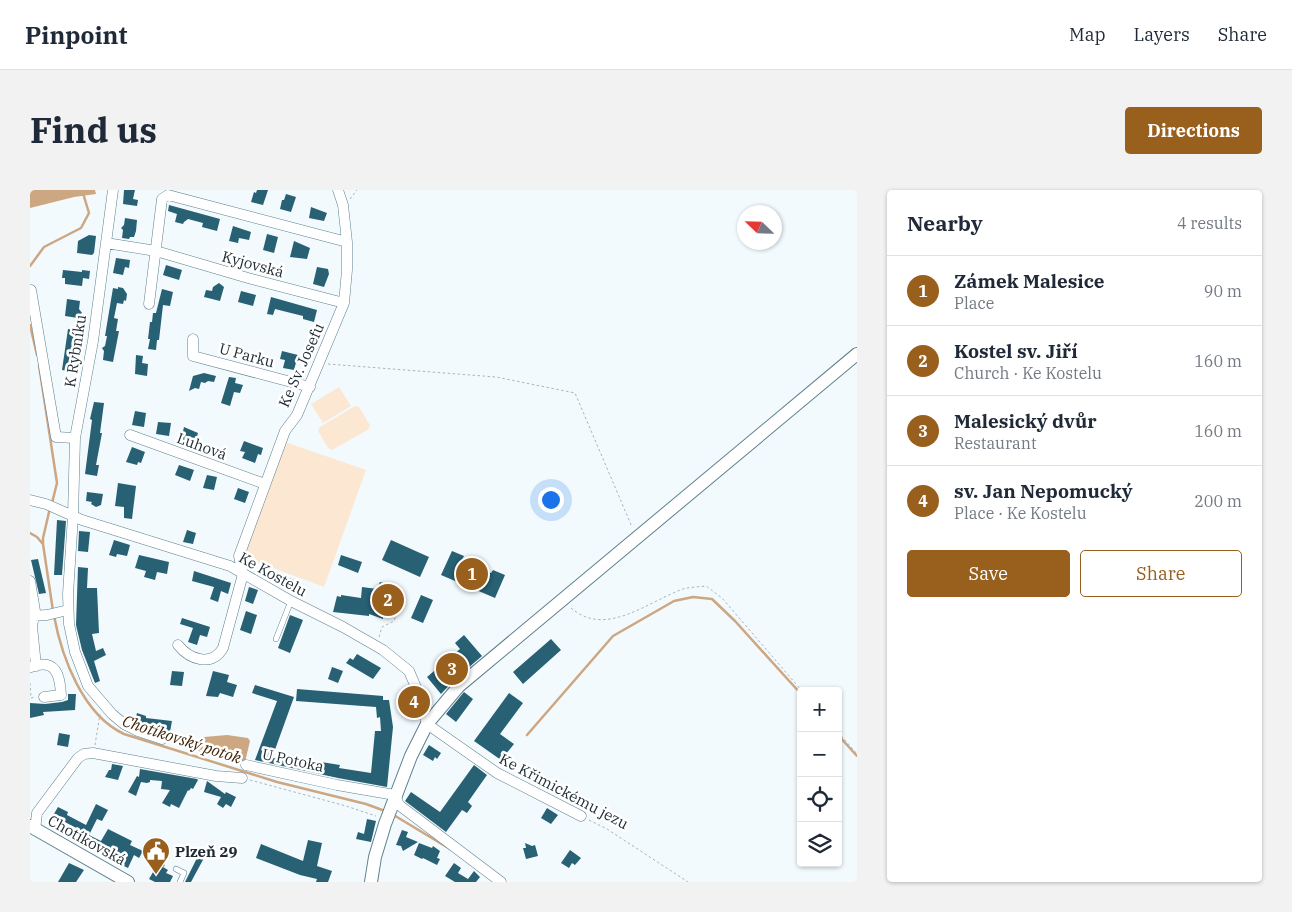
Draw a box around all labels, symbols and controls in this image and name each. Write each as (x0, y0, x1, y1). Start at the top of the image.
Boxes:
text: Pinpoint (25, 19, 127, 51)
text: Map (1069, 23, 1106, 46)
text: Layers (1134, 23, 1190, 46)
text: Share (1218, 23, 1267, 46)
text: Find us (30, 107, 157, 153)
button: Directions (1125, 107, 1262, 154)
north arrow (737, 205, 782, 250)
text: Nearby (907, 209, 983, 237)
text: 4 results (1177, 213, 1242, 233)
street label: Kyjovská (220, 247, 286, 281)
text: Zámek Malesice (954, 269, 1105, 293)
text: 1 (918, 281, 928, 301)
text: 90 m (1204, 281, 1242, 301)
text: Place (954, 293, 994, 313)
street label: K Rybníku (60, 313, 90, 389)
street label: Ke Sv. Josefu (274, 320, 328, 410)
street label: U Parku (217, 339, 277, 371)
text: Kostel sv. Jiří (954, 339, 1078, 363)
text: 2 (918, 351, 928, 371)
text: 160 m (1194, 351, 1242, 371)
text: Church · Ke Kostelu (954, 363, 1102, 383)
text: Malesický dvůr (954, 409, 1097, 433)
text: 3 (918, 421, 928, 441)
text: 160 m (1194, 421, 1242, 441)
street label: Luhová (174, 428, 230, 464)
text: Restaurant (954, 433, 1037, 453)
text: sv. Jan Nepomucký (954, 479, 1133, 503)
your location (538, 487, 564, 513)
text: 4 (918, 491, 928, 511)
text: 200 m (1194, 491, 1242, 511)
text: Place · Ke Kostelu (954, 503, 1087, 523)
street label: Ke Kostelu (236, 548, 310, 600)
button: Save (907, 550, 1070, 597)
button: Share (1080, 550, 1242, 597)
pin: 1 (456, 555, 488, 593)
pin: 2 (372, 581, 404, 619)
pin: 3 (436, 650, 468, 688)
pin: 4 (398, 683, 430, 721)
map controls (797, 687, 842, 867)
button: + (797, 687, 842, 732)
water label: Chotíkovský potok (120, 710, 244, 768)
button: − (797, 732, 842, 777)
street label: U Potoka (260, 744, 326, 776)
street label: Ke Křimickému jezu (496, 749, 632, 833)
button: locate (797, 777, 842, 822)
street label: Chotíkovská (44, 811, 130, 869)
button: layers (797, 822, 842, 867)
public building icon: Plzeň 29 (141, 836, 171, 875)
place label: Plzeň 29 (175, 842, 238, 861)

